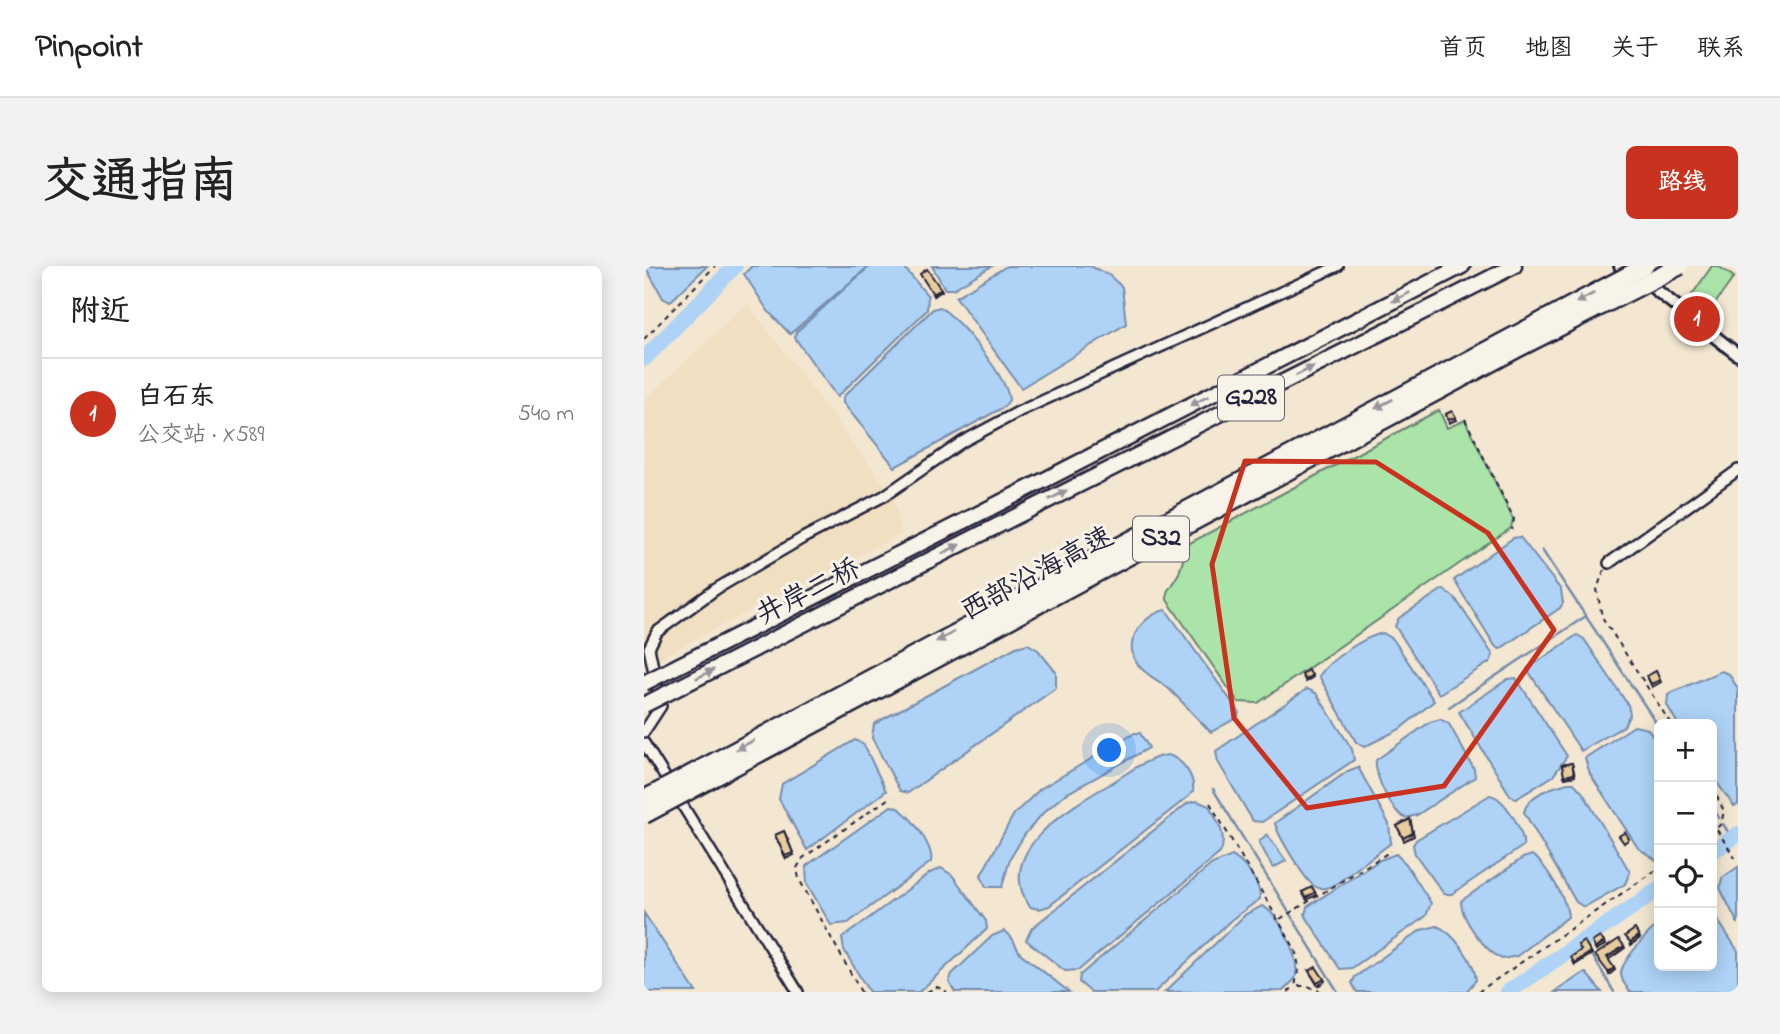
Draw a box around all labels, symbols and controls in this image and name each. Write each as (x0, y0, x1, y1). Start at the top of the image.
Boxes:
text: Pinpoint (35, 24, 143, 72)
text: 首页 (1439, 32, 1487, 67)
text: 地图 (1525, 32, 1573, 67)
text: 关于 (1611, 32, 1659, 67)
text: 联系 (1697, 32, 1745, 67)
button: 路线 (1626, 146, 1738, 219)
text: 交通指南 (42, 148, 238, 220)
text: 附近 (70, 291, 130, 335)
one-way arrow (1391, 292, 1411, 303)
one-way arrow (1575, 292, 1595, 303)
pin: 1 (1674, 293, 1720, 345)
one-way arrow (1295, 366, 1315, 377)
road number: G228 (1218, 376, 1284, 420)
text: 白石东 (137, 379, 215, 417)
one-way arrow (1189, 395, 1209, 406)
text: 1 (89, 398, 97, 431)
text: 540 m (518, 398, 574, 431)
one-way arrow (1374, 398, 1394, 410)
text: 公交站 · X589 (137, 419, 264, 452)
one-way arrow (1048, 490, 1068, 501)
road number: S32 (1133, 516, 1189, 562)
street label: 西部沿海高速 (954, 517, 1122, 633)
one-way arrow (941, 543, 961, 554)
street label: 井岸二桥 (750, 549, 868, 637)
one-way arrow (935, 632, 955, 643)
one-way arrow (695, 668, 715, 680)
map controls (1654, 719, 1717, 971)
button: + (1654, 719, 1717, 782)
your location (1092, 733, 1126, 767)
one-way arrow (735, 739, 755, 751)
button: − (1654, 782, 1717, 845)
button: locate (1654, 845, 1717, 908)
button: layers (1654, 908, 1717, 971)

